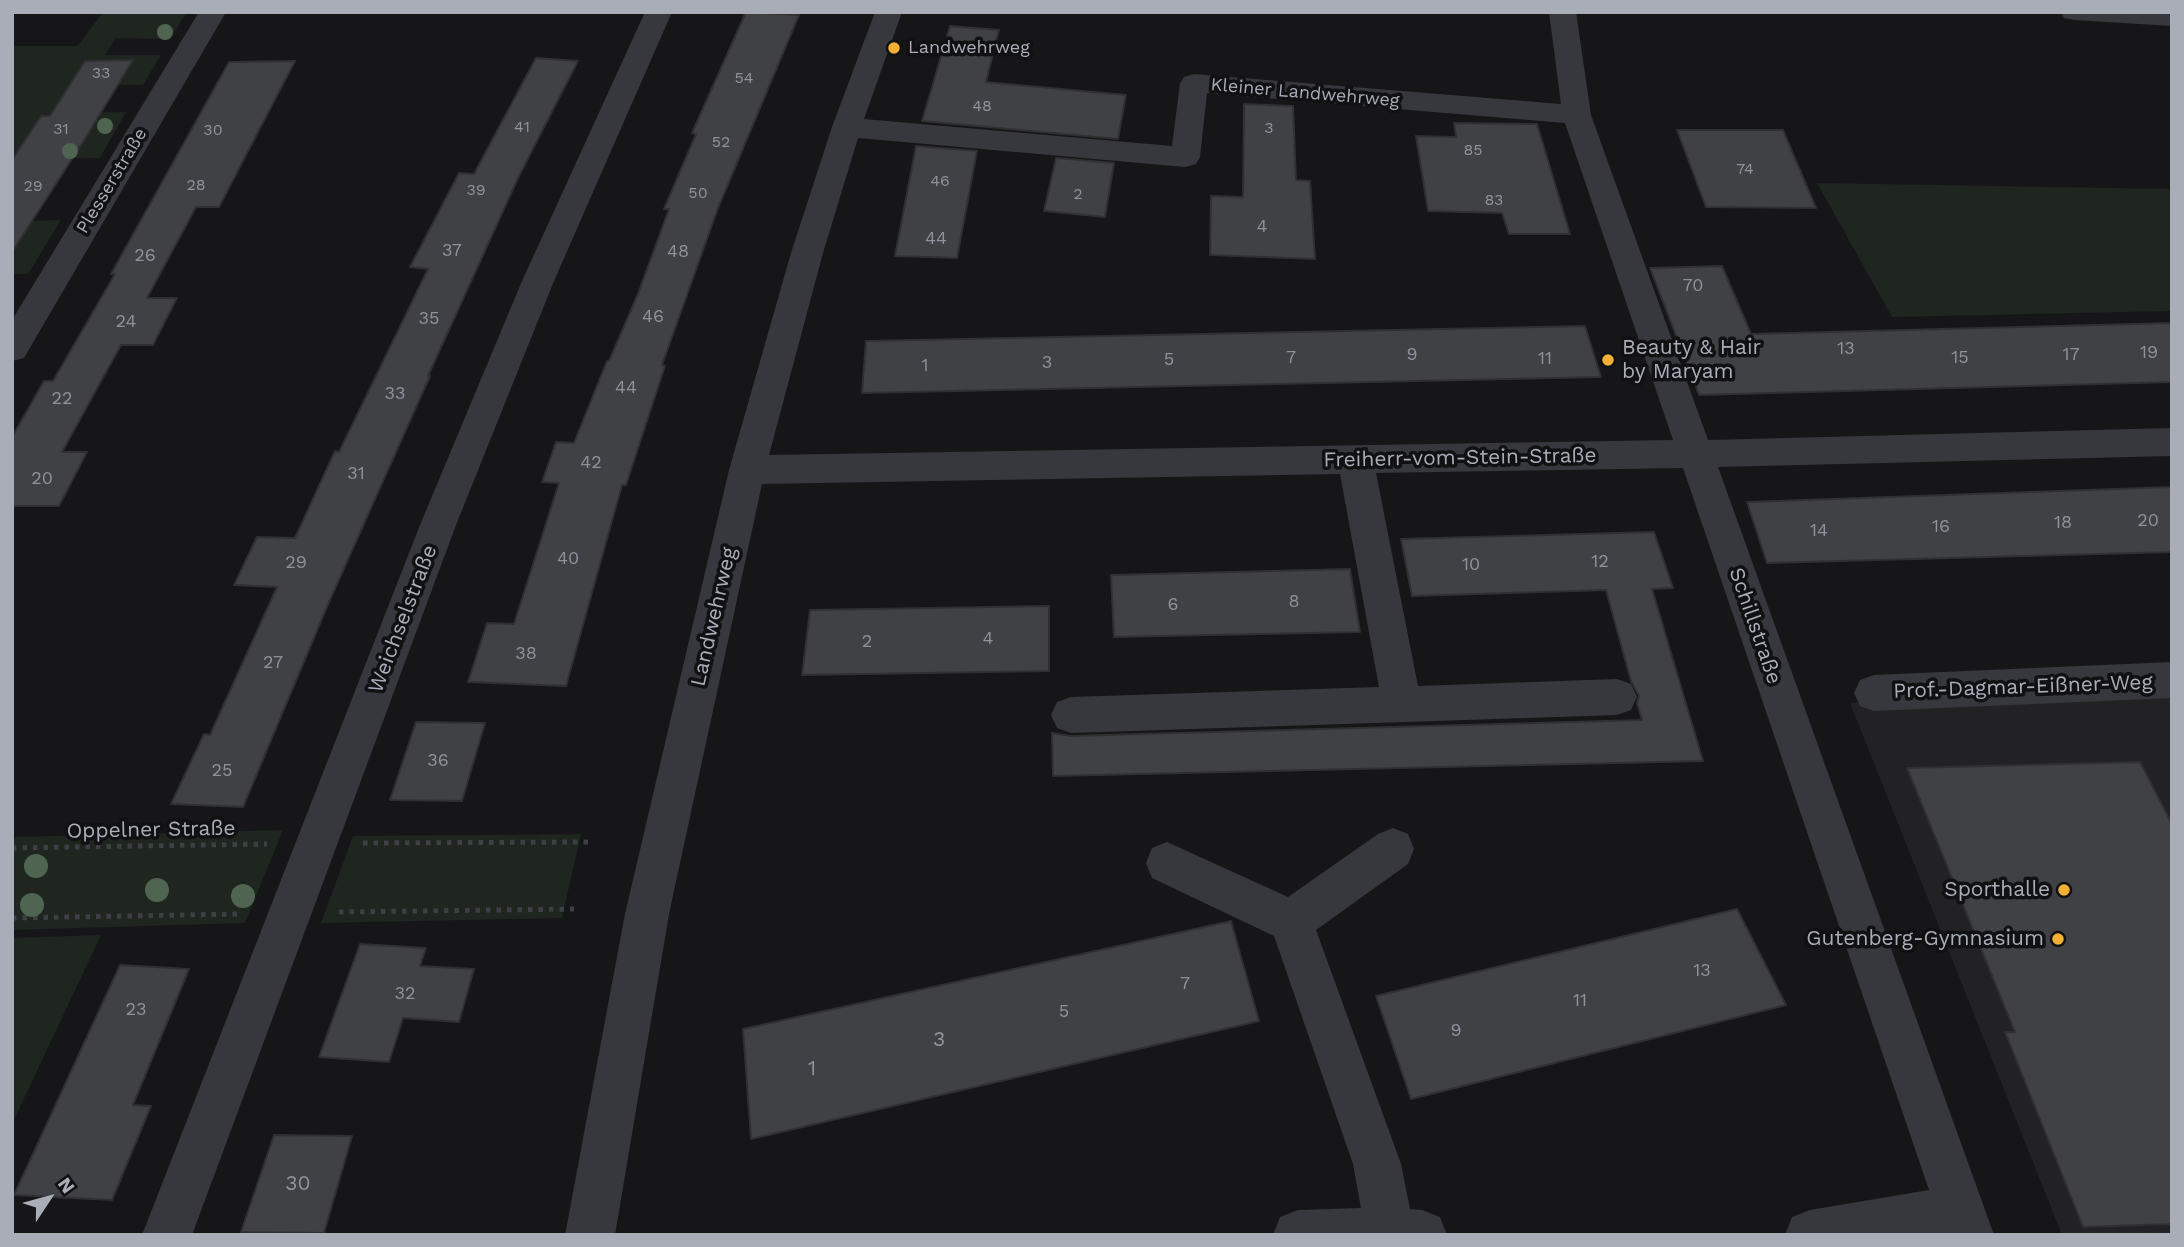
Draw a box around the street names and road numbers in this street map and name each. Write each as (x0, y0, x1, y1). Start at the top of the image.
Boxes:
street label: Kleiner Landwehrweg (1210, 74, 1400, 112)
street label: Plesserstraße (72, 124, 152, 238)
street label: Freiherr-vom-Stein-Straße (1323, 443, 1597, 473)
street label: Weichselstraße (363, 541, 443, 697)
street label: Landwehrweg (686, 545, 742, 689)
street label: Schillstraße (1723, 564, 1787, 688)
street label: Prof.-Dagmar-Eißner-Weg (1893, 670, 2153, 704)
street label: Oppelner Straße (66, 816, 236, 844)

